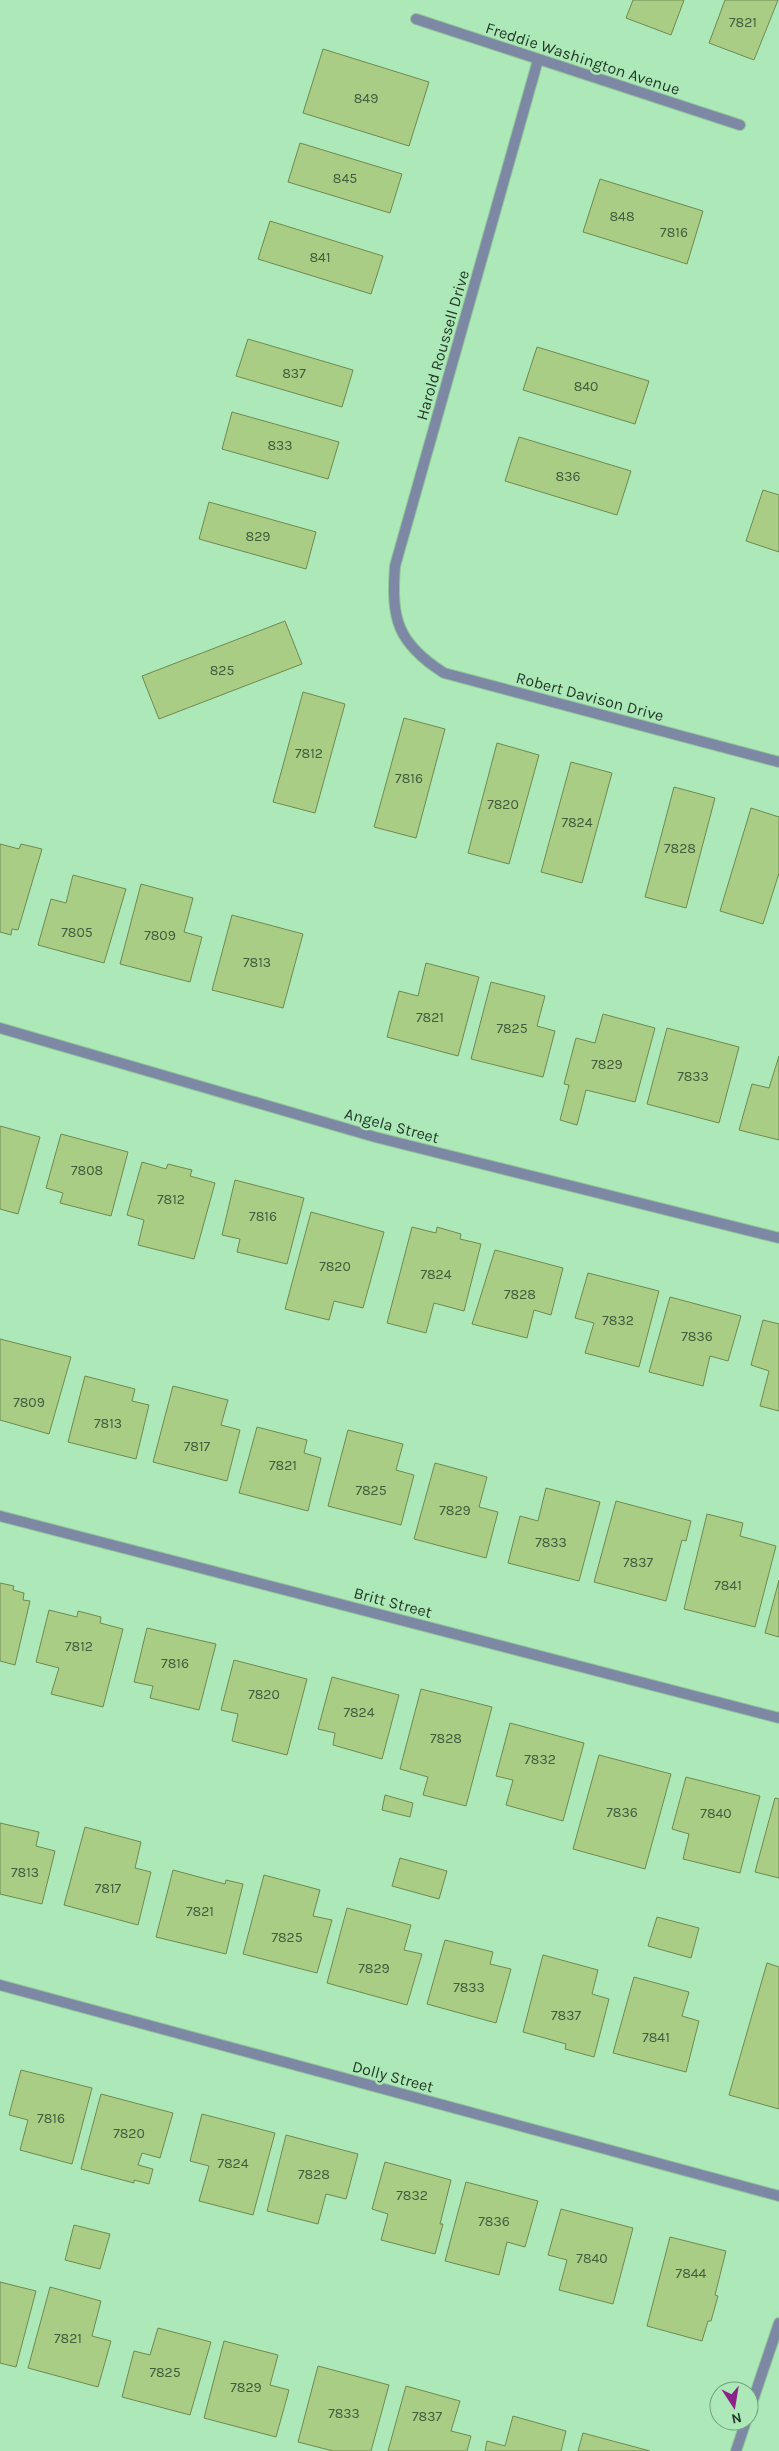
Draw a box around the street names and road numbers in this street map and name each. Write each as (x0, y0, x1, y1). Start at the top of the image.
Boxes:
street label: Freddie Washington Avenue (483, 18, 682, 99)
street label: Harold Roussell Drive (412, 268, 473, 422)
street label: Robert Davison Drive (514, 668, 666, 725)
street label: Angela Street (343, 1104, 441, 1147)
street label: Britt Street (352, 1583, 434, 1622)
street label: Dolly Street (350, 2057, 436, 2096)

